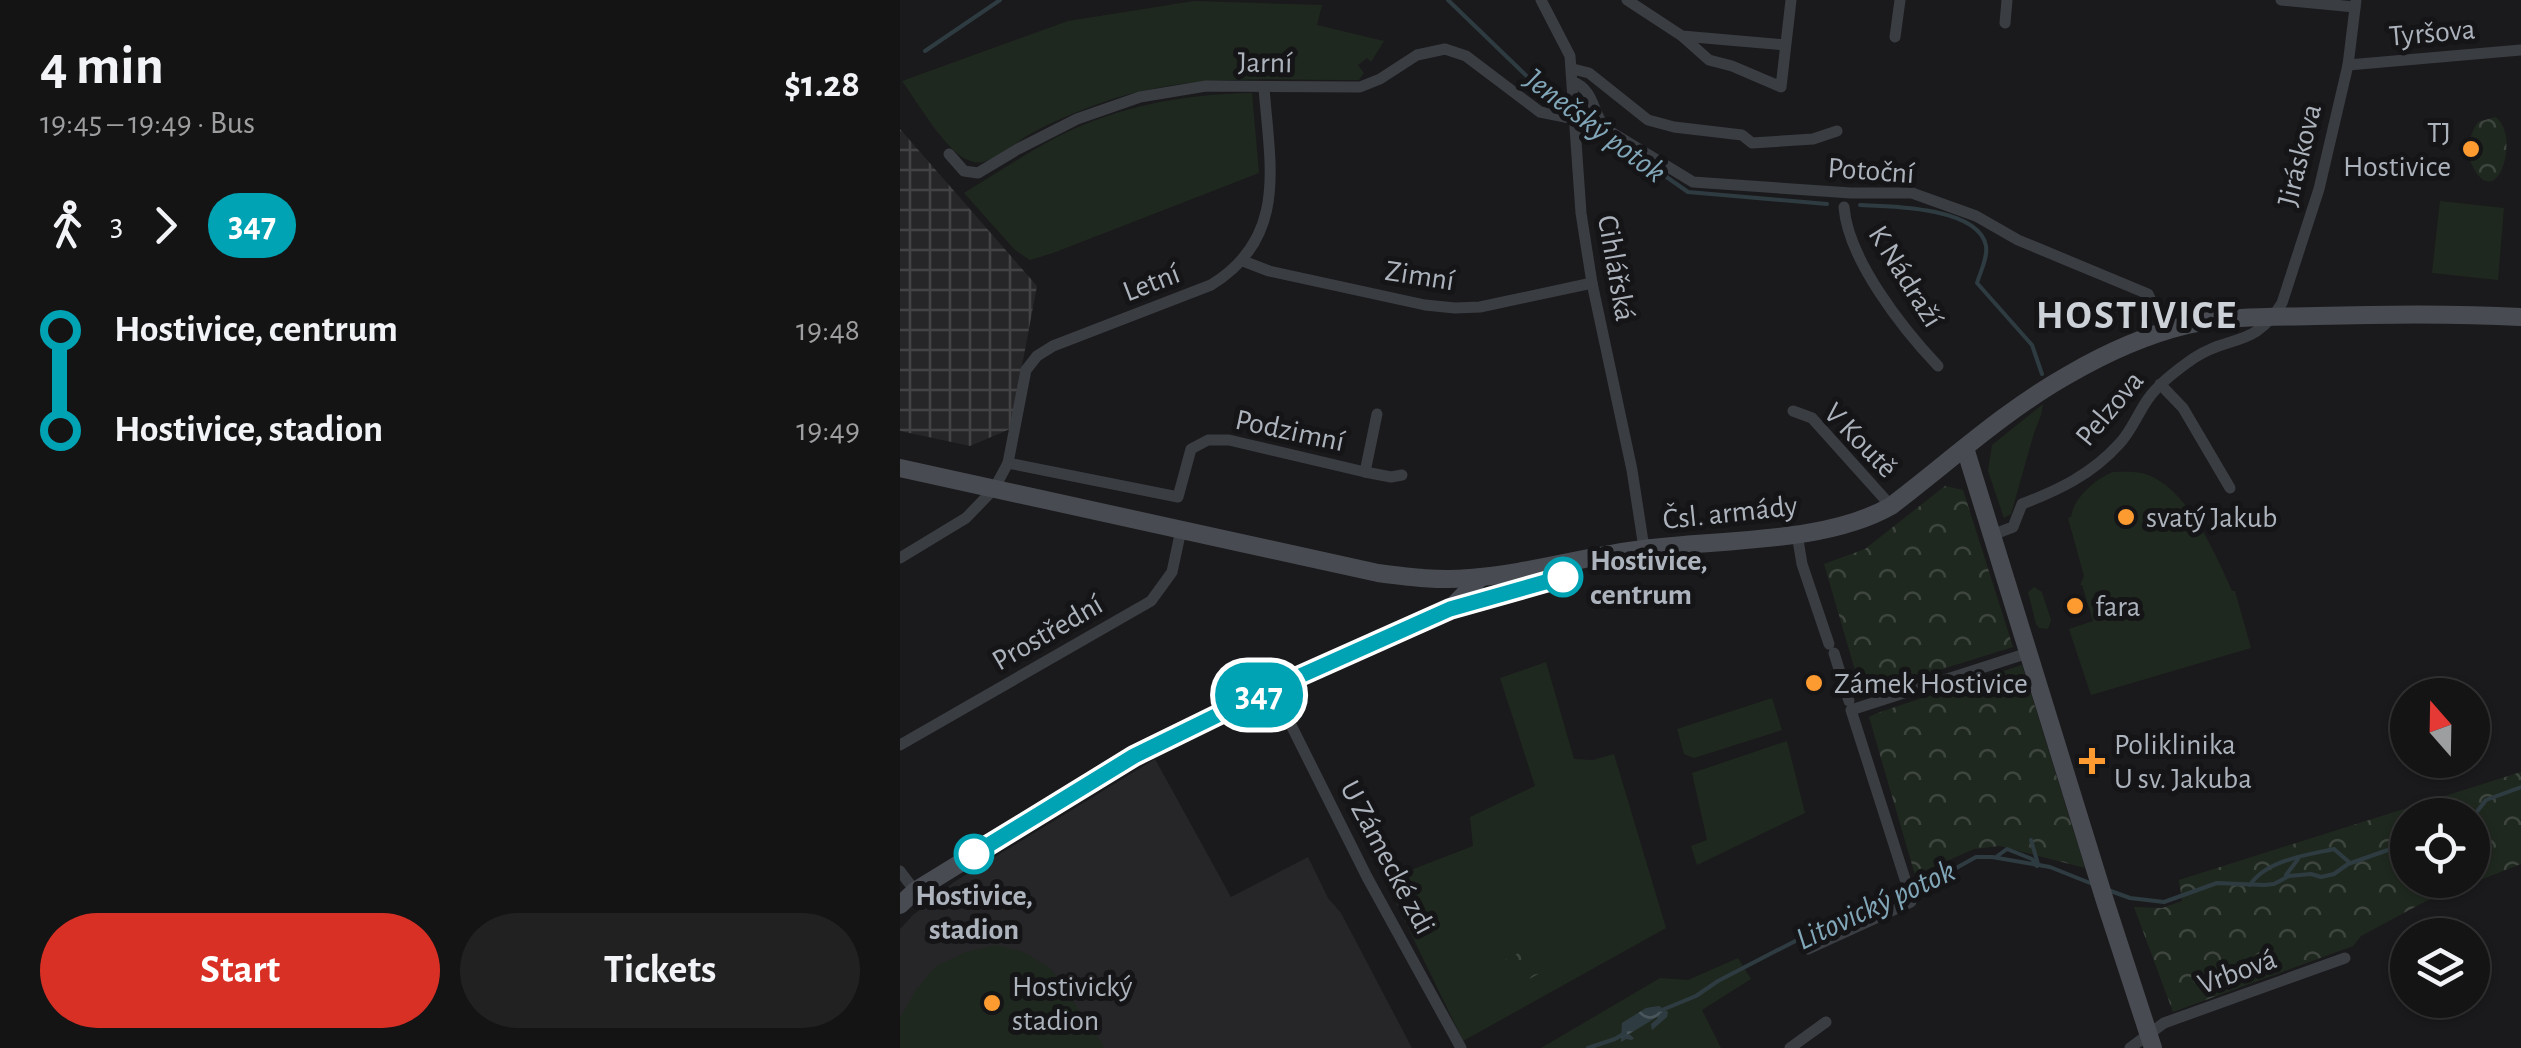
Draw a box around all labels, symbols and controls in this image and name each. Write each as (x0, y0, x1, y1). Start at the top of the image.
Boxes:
street label: Tyršova (2388, 14, 2477, 52)
text: 4 min (40, 39, 164, 94)
street label: Jarní (1237, 48, 1293, 78)
water label: Jenečský potok (1518, 62, 1672, 190)
text: $1.28 (784, 66, 860, 104)
street label: Jiráskova (2273, 101, 2327, 210)
text: 19:45 – 19:49 · Bus (40, 107, 255, 139)
place label: TJ Hostivice (2343, 118, 2451, 182)
marker: TJ Hostivice (2460, 138, 2482, 160)
street label: Potoční (1826, 153, 1916, 189)
icon: walk (40, 198, 95, 253)
icon: forward (138, 198, 193, 253)
text: 347 (228, 208, 276, 243)
text: 3 (110, 209, 123, 241)
street label: Cihlářská (1592, 213, 1640, 324)
street label: K Nádraží (1862, 220, 1948, 333)
street label: Zimní (1383, 256, 1457, 296)
street label: Letní (1119, 258, 1185, 307)
district label: HOSTIVICE (2036, 296, 2238, 336)
text: Hostivice, centrum (114, 311, 398, 349)
text: 19:48 (796, 314, 860, 346)
street label: Pelzova (2070, 365, 2150, 452)
street label: V Koutě (1818, 398, 1903, 484)
street label: Podzimní (1233, 405, 1348, 457)
text: Hostivice, stadion (114, 411, 383, 449)
text: 19:49 (796, 414, 860, 446)
street label: Čsl. armády (1661, 489, 1799, 535)
place label: svatý Jakub (2146, 503, 2277, 533)
marker: svatý Jakub (2115, 506, 2137, 528)
place label: Hostivice, centrum (1590, 546, 1708, 610)
marker: Hostivice, centrum (1544, 558, 1582, 596)
street label: Prostřední (987, 589, 1108, 676)
place label: fara (2095, 592, 2141, 622)
marker: fara (2064, 595, 2086, 617)
line badge: 347 (1202, 662, 1316, 728)
place label: Zámek Hostivice (1834, 669, 2028, 699)
marker: Zámek Hostivice (1803, 672, 1825, 694)
text: 347 (1235, 678, 1283, 713)
north arrow (2390, 678, 2490, 778)
map controls (2390, 678, 2490, 1018)
place label: Poliklinika U sv. Jakuba (2114, 730, 2252, 794)
marker: Poliklinika U sv. Jakuba (2079, 748, 2105, 774)
street label: U Zámecké zdi (1334, 776, 1440, 939)
button: locate (2390, 798, 2490, 898)
marker: Hostivice, stadion (955, 835, 993, 873)
water label: Litovický potok (1791, 854, 1960, 957)
place label: Hostivice, stadion (915, 881, 1033, 945)
button: Start (40, 913, 440, 1028)
button: Tickets (460, 913, 860, 1028)
button: layers (2390, 918, 2490, 1018)
street label: Vrbová (2194, 944, 2281, 1000)
place label: Hostivický stadion (1012, 972, 1133, 1036)
marker: Hostivický stadion (981, 992, 1003, 1014)

